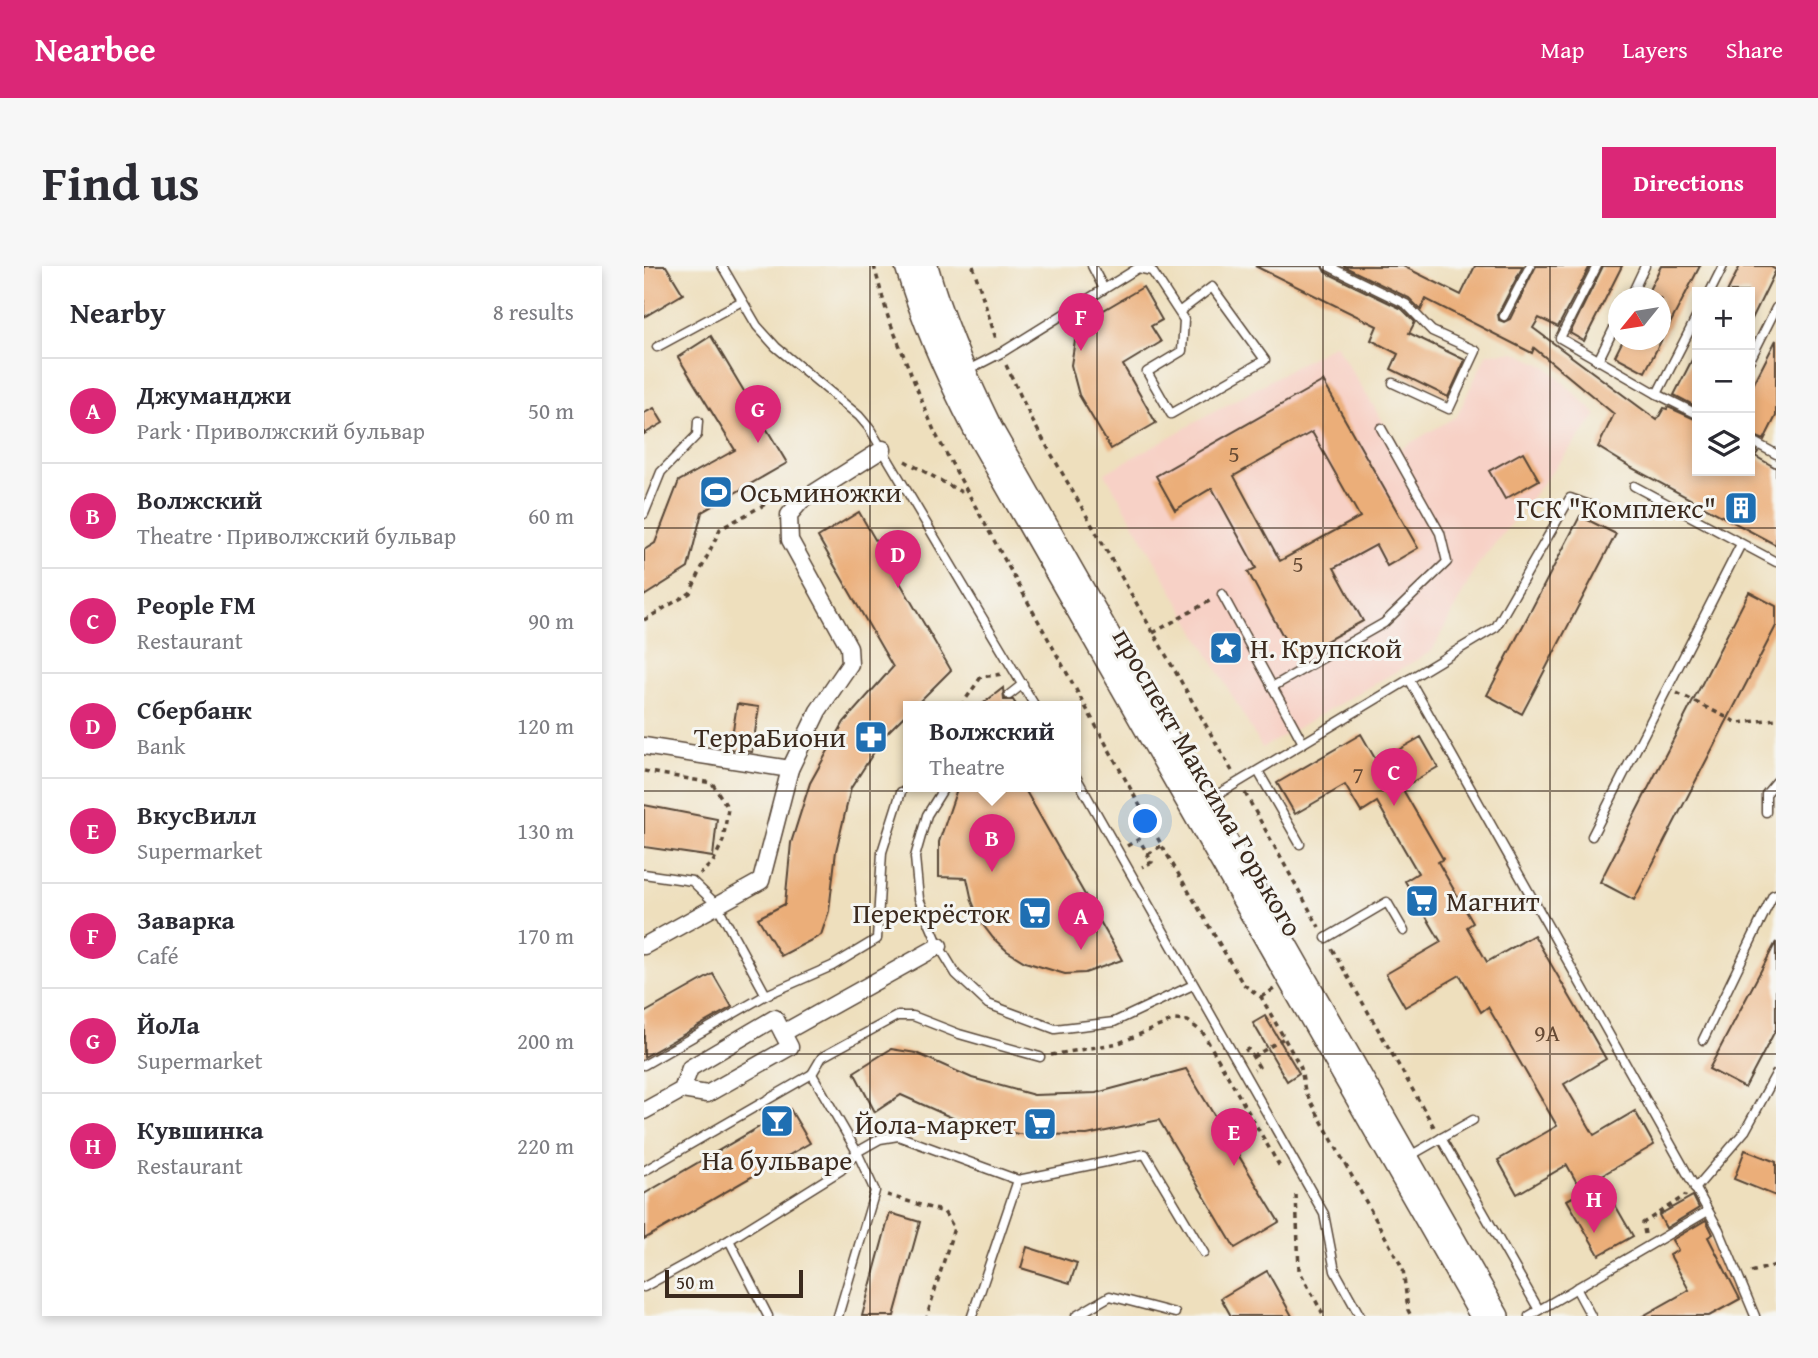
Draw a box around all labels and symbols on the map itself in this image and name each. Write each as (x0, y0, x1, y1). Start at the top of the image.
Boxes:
north arrow (1608, 287, 1671, 350)
pin: F (1058, 293, 1104, 351)
pin: G (735, 385, 781, 443)
house number: 5 (1228, 436, 1240, 471)
place label: Осьминожки (740, 471, 902, 512)
sports icon: Осьминожки (697, 473, 735, 511)
place label: ГСК "Комплекс" (1516, 487, 1716, 528)
building icon: ГСК "Комплекс" (1722, 489, 1760, 527)
pin: D (875, 530, 921, 588)
house number: 5 (1292, 546, 1304, 581)
street label: проспект Максима Горького (1103, 620, 1314, 944)
place label: Н. Крупской (1250, 627, 1402, 668)
place icon: Н. Крупской (1207, 629, 1245, 667)
place label: ТерраБиони (694, 716, 846, 757)
pharmacy icon: ТерраБиони (852, 718, 890, 756)
pin: C (1371, 748, 1417, 806)
house number: 7 (1352, 757, 1364, 792)
your location (1128, 804, 1162, 838)
pin: B (969, 814, 1015, 872)
place label: Магнит (1446, 880, 1540, 921)
supermarket icon: Магнит (1403, 882, 1441, 920)
place label: Перекрёсток (853, 892, 1010, 933)
pin: A (1058, 892, 1104, 950)
supermarket icon: Перекрёсток (1016, 894, 1054, 932)
house number: 9А (1534, 1015, 1561, 1050)
bar icon: На бульваре (758, 1102, 796, 1140)
place label: Йола-маркет (855, 1103, 1016, 1144)
supermarket icon: Йола-маркет (1021, 1105, 1059, 1143)
pin: E (1211, 1108, 1257, 1166)
place label: На бульваре (702, 1139, 852, 1180)
pin: H (1571, 1175, 1617, 1233)
scale bar (665, 1267, 803, 1299)

